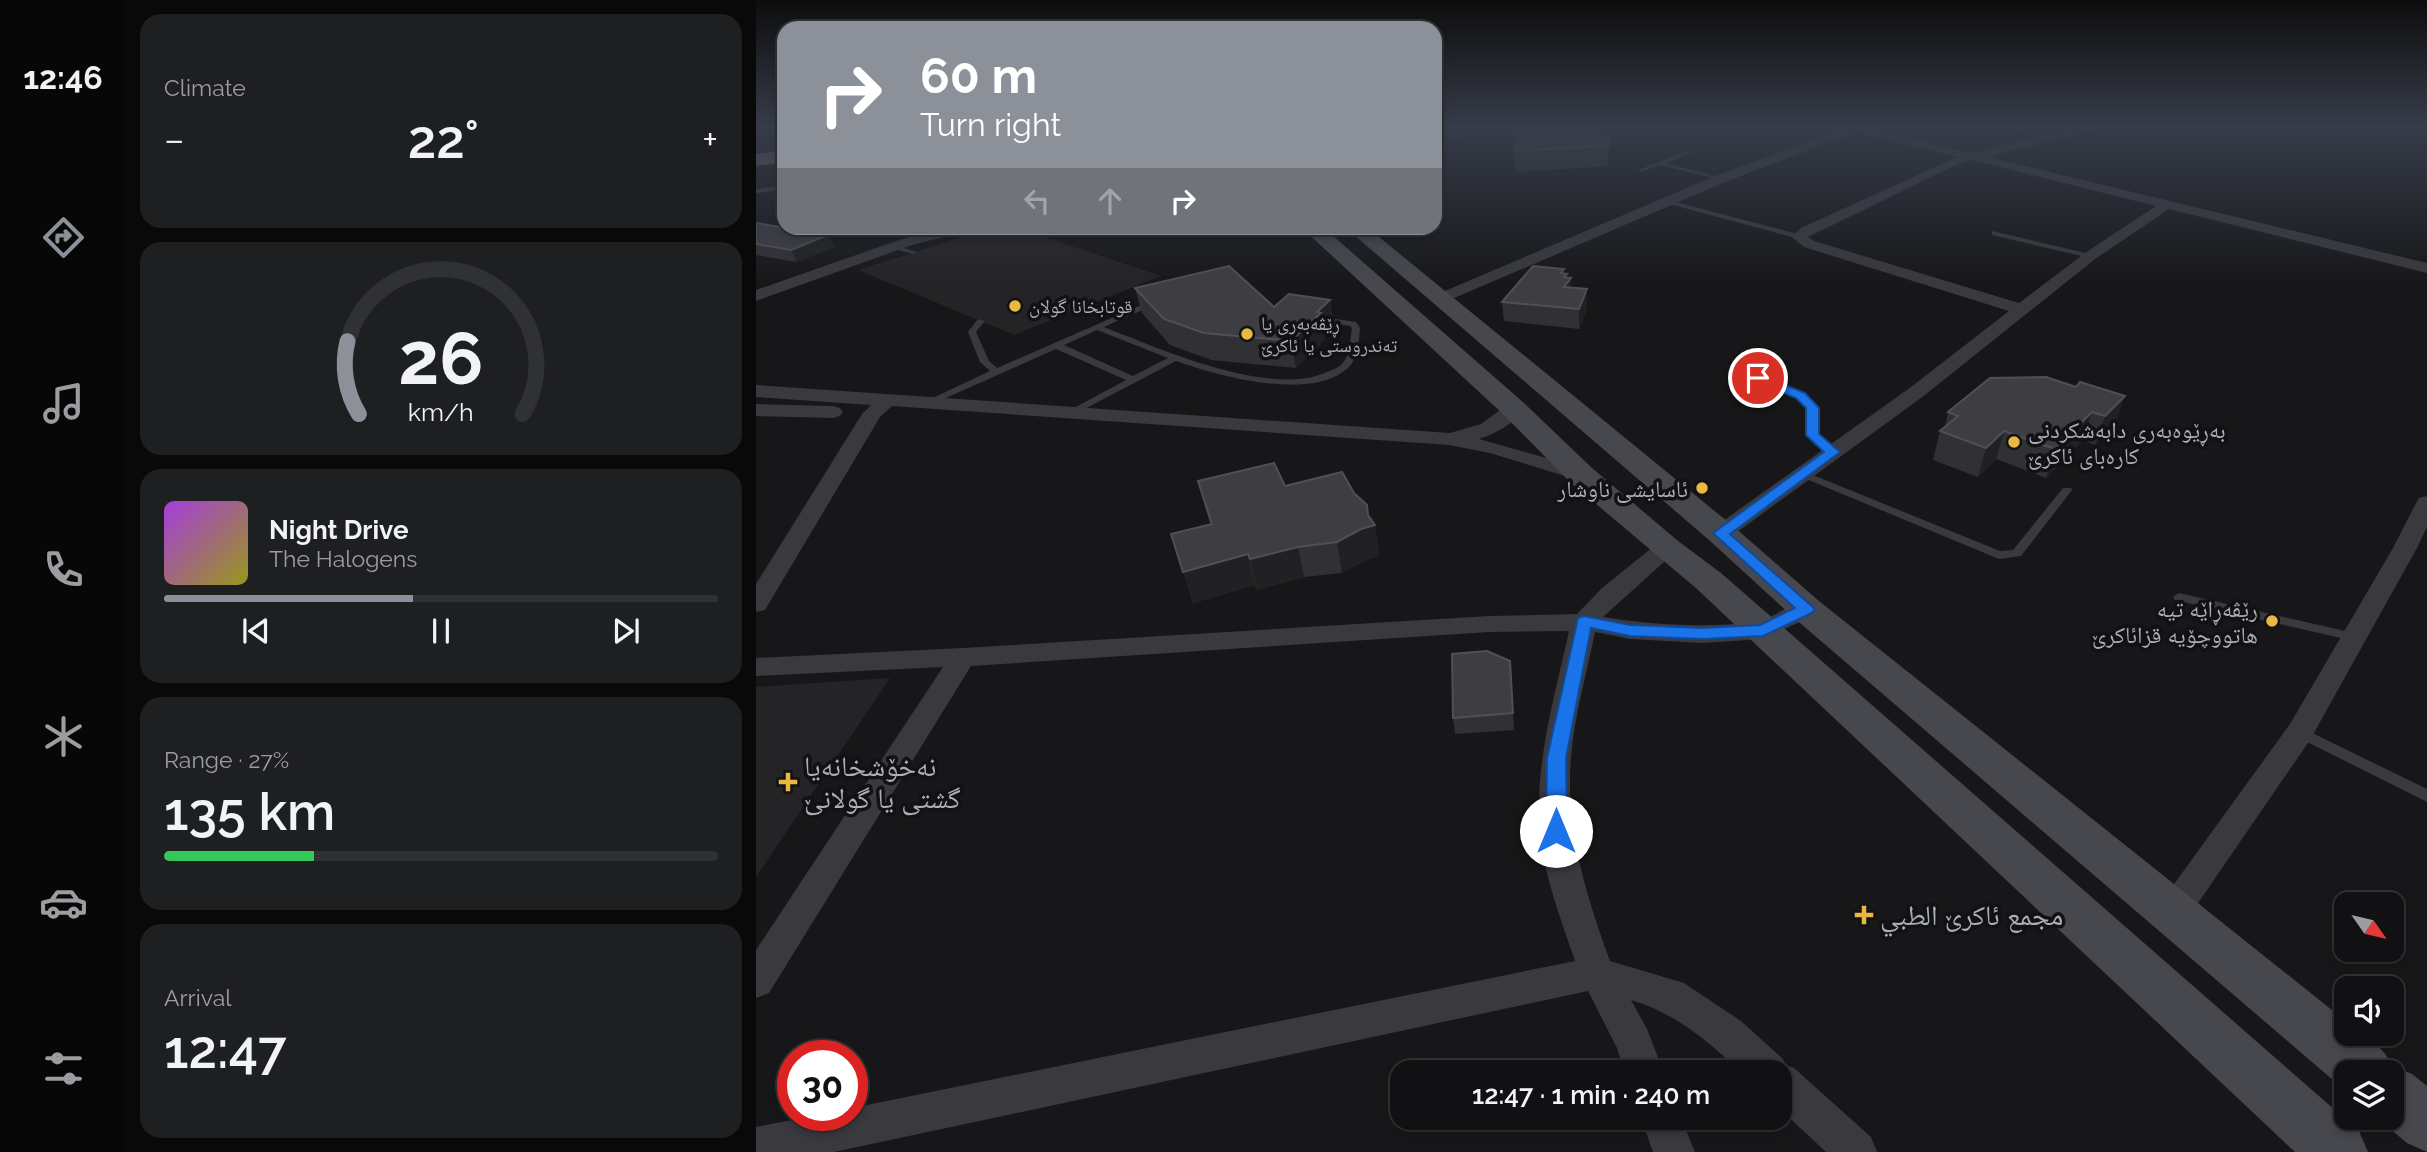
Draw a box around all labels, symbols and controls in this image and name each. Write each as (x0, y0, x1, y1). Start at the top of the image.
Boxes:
text: 60 m (920, 47, 1037, 104)
icon: right (805, 49, 896, 140)
text: 12:46 (23, 59, 103, 96)
text: Climate (164, 74, 246, 101)
text: Turn right (920, 106, 1061, 143)
text: 22° (408, 109, 479, 170)
text: − (164, 117, 184, 162)
text: + (702, 117, 718, 162)
icon: left (1018, 182, 1056, 220)
icon: ahead (1091, 182, 1129, 220)
icon: right (1164, 182, 1202, 220)
icon: directions (39, 213, 88, 262)
place label: قوتابخانا گولان (1029, 295, 1133, 318)
marker: قوتابخانا گولان (1007, 298, 1023, 314)
place label: ڕێڤەبەری یا تەندروستی یا ئاکرێ (1261, 312, 1398, 357)
text: 26 (398, 317, 484, 402)
marker: ڕێڤەبەری یا تەندروستی یا ئاکرێ (1239, 326, 1255, 342)
pin (1728, 348, 1788, 408)
icon: arrive (1739, 359, 1777, 397)
icon: music (39, 379, 88, 428)
text: km/h (408, 397, 474, 427)
place label: بەڕێوەبەری دابەشکردنی کارەبای ئاکرێ (2028, 416, 2226, 470)
marker: بەڕێوەبەری دابەشکردنی کارەبای ئاکرێ (2006, 434, 2022, 450)
place label: ئاسايشى ناوشار (1556, 475, 1688, 503)
marker: ئاسايشى ناوشار (1694, 480, 1710, 496)
text: Night Drive (269, 515, 408, 545)
icon: phone (39, 545, 88, 594)
text: The Halogens (269, 545, 417, 572)
place label: رێڤەڕاێە تیە هاتووچۆیە قزائاکرێ (2092, 595, 2258, 649)
icon: previous (237, 612, 275, 650)
icon: pause (422, 612, 460, 650)
icon: next (607, 612, 645, 650)
marker: رێڤەڕاێە تیە هاتووچۆیە قزائاکرێ (2264, 613, 2280, 629)
icon: climate (39, 712, 88, 761)
text: Range · 27% (164, 746, 289, 773)
place label: نەخۆشخانەیا گشتی یا گولانێ (804, 750, 961, 816)
marker: نەخۆشخانەیا گشتی یا گولانێ (778, 772, 798, 792)
text: 135 km (164, 781, 335, 842)
position arrow (1519, 794, 1593, 868)
icon: car (39, 878, 88, 927)
north arrow (2334, 892, 2404, 962)
map controls (2334, 892, 2404, 1130)
place label: مجمع ئاکرێ الطبي (1880, 899, 2063, 938)
marker: مجمع ئاکرێ الطبي (1854, 905, 1874, 925)
button: sound (2334, 976, 2404, 1046)
text: Arrival (164, 984, 231, 1011)
text: 12:47 (164, 1019, 286, 1080)
speed limit sign: 30 (777, 1040, 868, 1131)
icon: filters (39, 1044, 88, 1093)
button: layers (2334, 1060, 2404, 1130)
text: 12:47 · 1 min · 240 m (1472, 1080, 1710, 1110)

